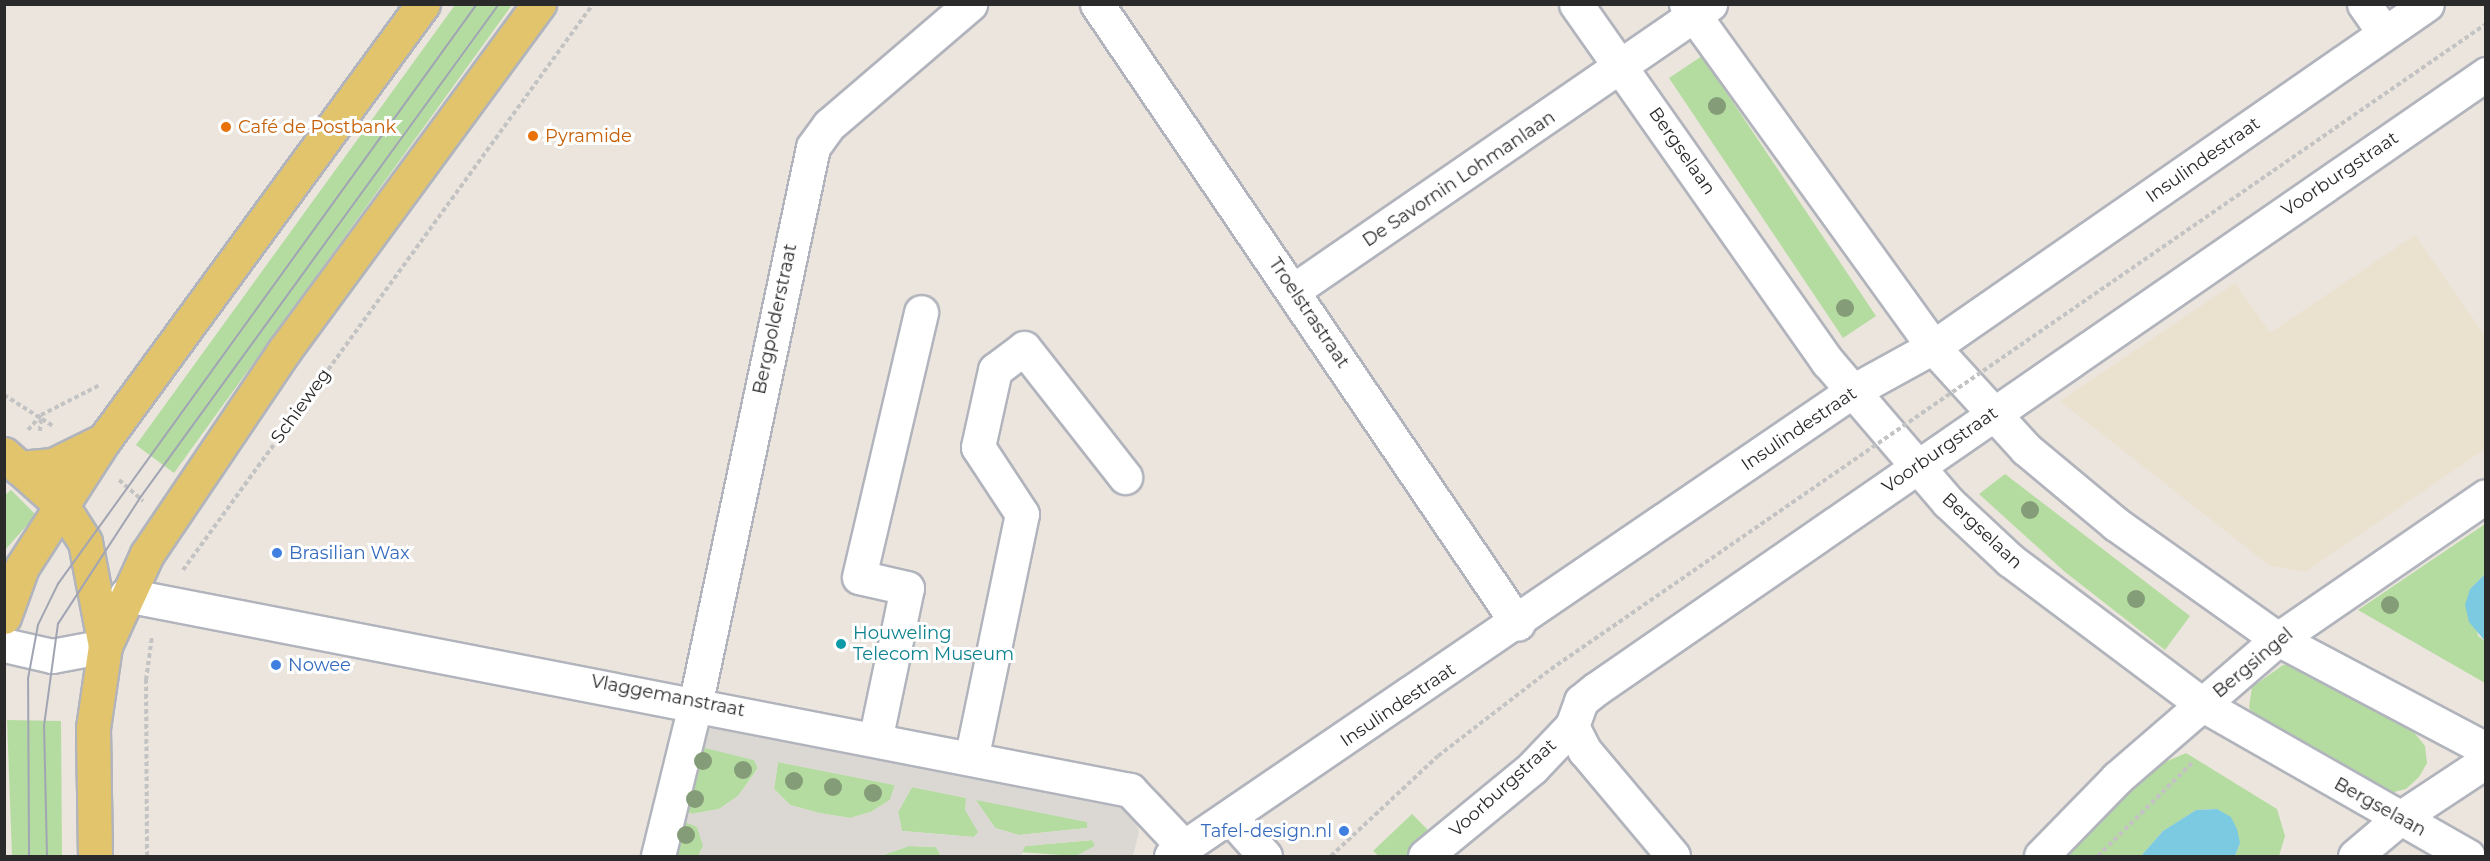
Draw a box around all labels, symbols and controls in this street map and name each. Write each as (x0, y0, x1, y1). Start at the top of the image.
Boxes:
street label: Bergselaan (1644, 103, 1720, 199)
street label: De Savornin Lohmanlaan (1359, 106, 1559, 252)
street label: Insulindestraat (2142, 113, 2264, 207)
place label: Café de Postbank (238, 116, 396, 138)
marker: Café de Postbank (219, 120, 233, 134)
place label: Pyramide (545, 125, 632, 147)
street label: Voorburgstraat (2278, 127, 2402, 221)
marker: Pyramide (526, 129, 540, 143)
street label: Bergpolderstraat (748, 242, 802, 396)
street label: Troelstrastraat (1264, 254, 1354, 372)
street label: Schieweg (267, 364, 335, 448)
street label: Insulindestraat (1737, 382, 1861, 476)
street label: Voorburgstraat (1878, 402, 2002, 498)
street label: Bergselaan (1937, 488, 2027, 574)
place label: Brasilian Wax (289, 542, 410, 564)
marker: Brasilian Wax (270, 546, 284, 560)
place label: Houweling Telecom Museum (853, 623, 1014, 666)
street label: Bergsingel (2209, 623, 2297, 703)
marker: Houweling Telecom Museum (834, 637, 848, 651)
place label: Nowee (288, 654, 351, 676)
marker: Nowee (269, 658, 283, 672)
street label: Insulindestraat (1336, 658, 1460, 752)
street label: Vlaggemanstraat (589, 670, 747, 722)
street label: Voorburgstraat (1445, 734, 1561, 842)
street label: Bergselaan (2330, 773, 2430, 841)
place label: Tafel-design.nl (1201, 820, 1332, 842)
marker: Tafel-design.nl (1337, 824, 1351, 838)

